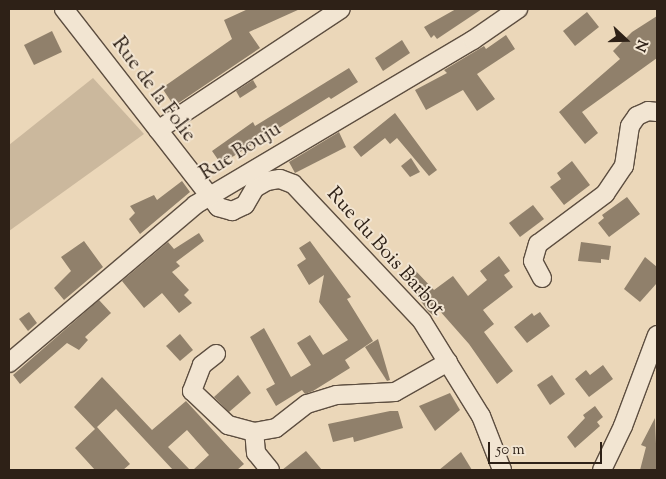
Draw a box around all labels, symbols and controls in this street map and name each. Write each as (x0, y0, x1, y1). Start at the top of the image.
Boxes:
north arrow (601, 15, 651, 65)
street label: Rue de la Folie (106, 33, 200, 147)
text: N (629, 37, 651, 54)
street label: Rue Bouju (196, 118, 286, 186)
street label: Rue du Bois Barbot (321, 183, 449, 321)
scale bar (491, 432, 605, 464)
text: 50 m (496, 440, 525, 461)

